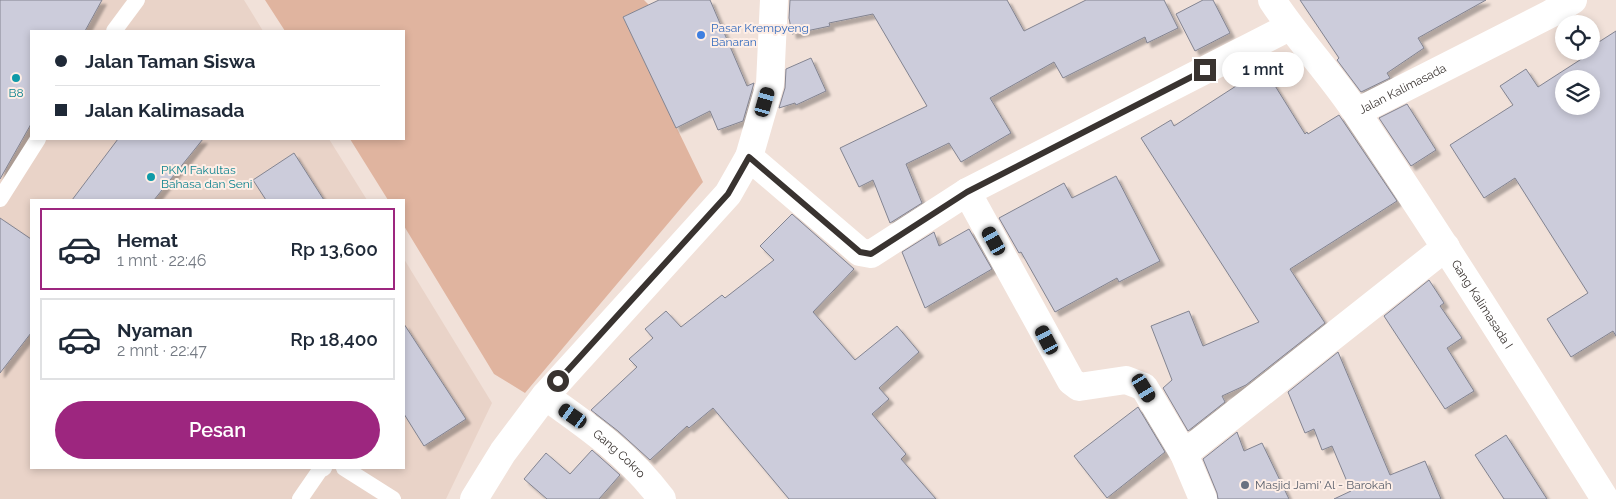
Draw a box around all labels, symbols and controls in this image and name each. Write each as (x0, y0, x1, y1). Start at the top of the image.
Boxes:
map controls (1555, 15, 1600, 115)
button: locate (1555, 15, 1600, 60)
place label: Pasar Krempyeng Banaran (711, 21, 809, 49)
marker: Pasar Krempyeng Banaran (695, 29, 707, 41)
text: Jalan Taman Siswa (85, 50, 255, 72)
callout: 1 mnt (1222, 52, 1305, 88)
route end (1194, 59, 1216, 81)
text: 1 mnt (1242, 60, 1284, 79)
street label: Jalan Kalimasada (1356, 61, 1449, 117)
button: layers (1555, 70, 1600, 115)
marker: B8 (10, 72, 22, 84)
place label: B8 (8, 86, 24, 100)
car (753, 86, 776, 118)
text: Jalan Kalimasada (85, 99, 244, 121)
place label: PKM Fakultas Bahasa dan Seni (161, 163, 252, 191)
marker: PKM Fakultas Bahasa dan Seni (145, 171, 157, 183)
car (980, 224, 1007, 258)
icon: car (57, 227, 102, 272)
text: Hemat (117, 229, 178, 251)
text: Rp 13,600 (290, 238, 378, 260)
text: 1 mnt · 22:46 (117, 251, 207, 270)
street label: Gang Kalimasada I (1448, 257, 1516, 351)
icon: car (57, 317, 102, 362)
text: Nyaman (117, 319, 193, 341)
car (1033, 323, 1060, 357)
text: Rp 18,400 (290, 328, 378, 350)
text: 2 mnt · 22:47 (117, 341, 207, 360)
route start (547, 370, 569, 392)
car (1129, 371, 1158, 405)
button: Pesan (55, 401, 380, 459)
car (556, 401, 589, 431)
street label: Gang Cokro (590, 427, 648, 481)
place label: Masjid Jami' Al - Barokah (1255, 478, 1392, 492)
marker: Masjid Jami' Al - Barokah (1239, 479, 1251, 491)

